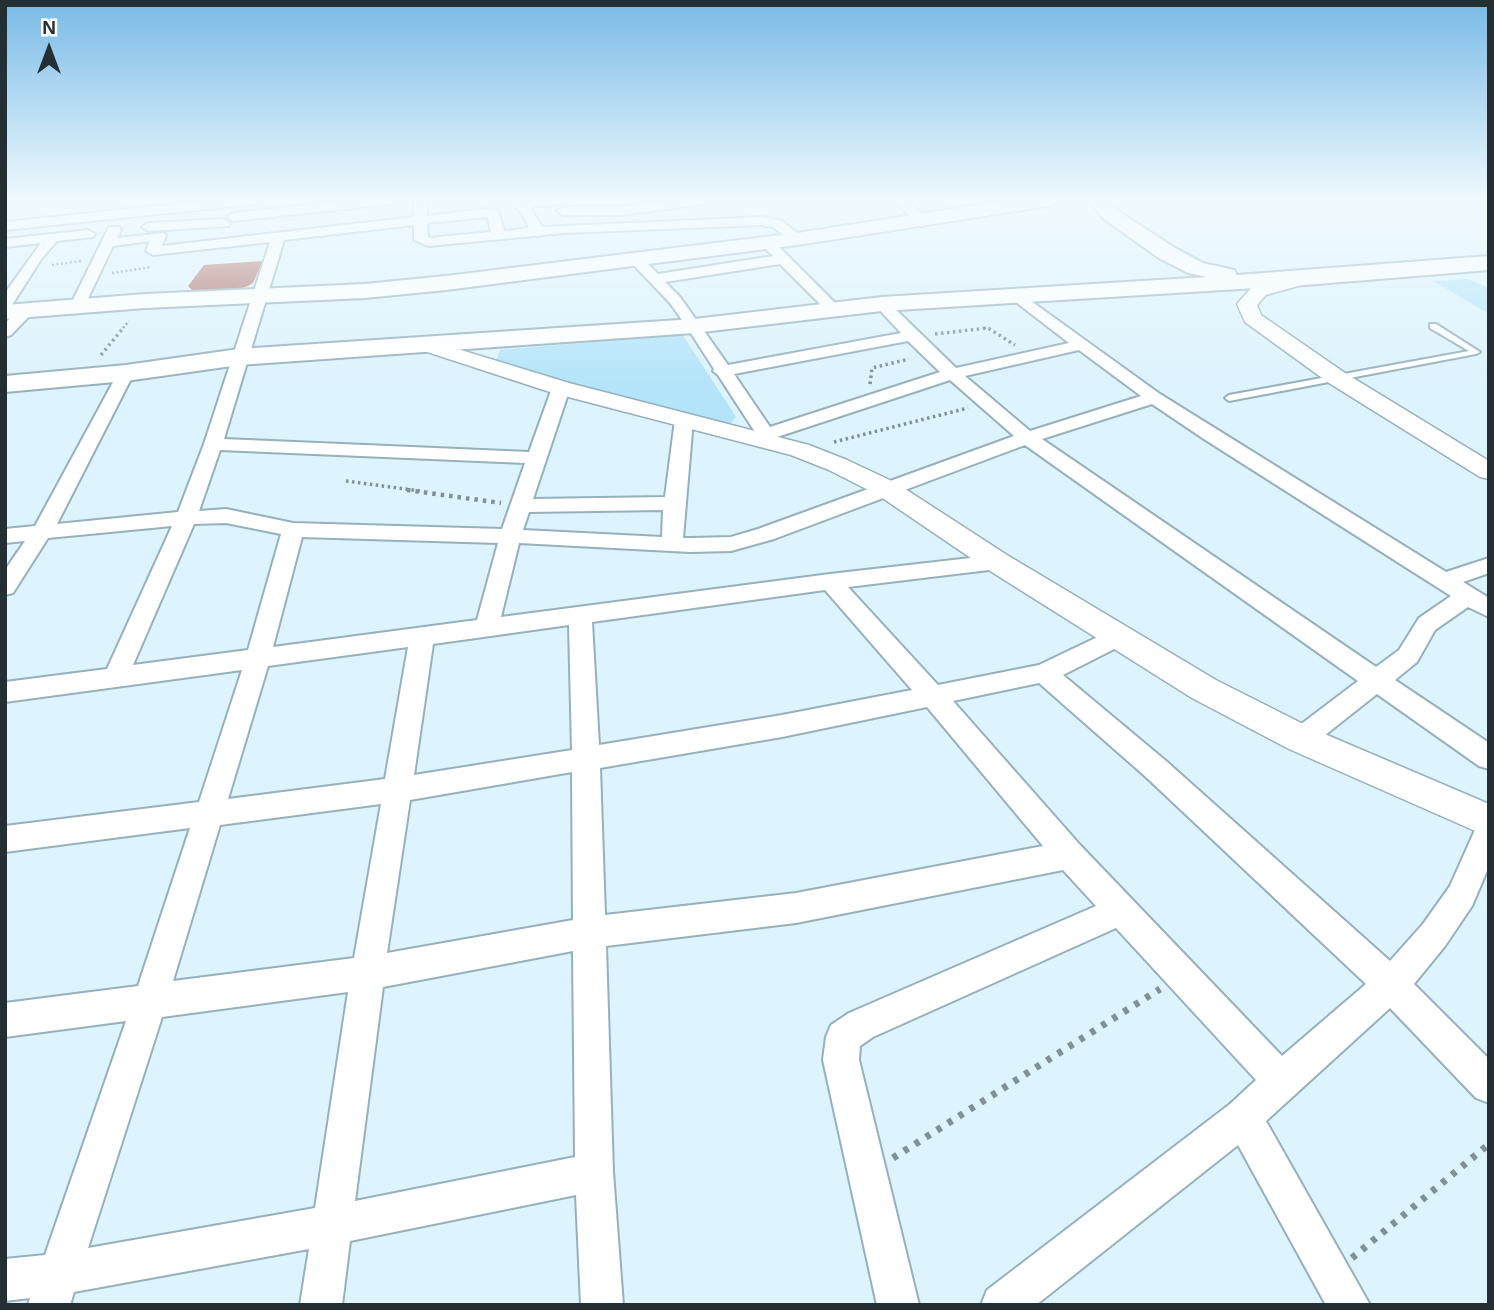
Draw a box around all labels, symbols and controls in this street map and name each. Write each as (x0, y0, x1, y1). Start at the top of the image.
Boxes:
north arrow (14, 14, 84, 84)
text: N (42, 17, 56, 38)

